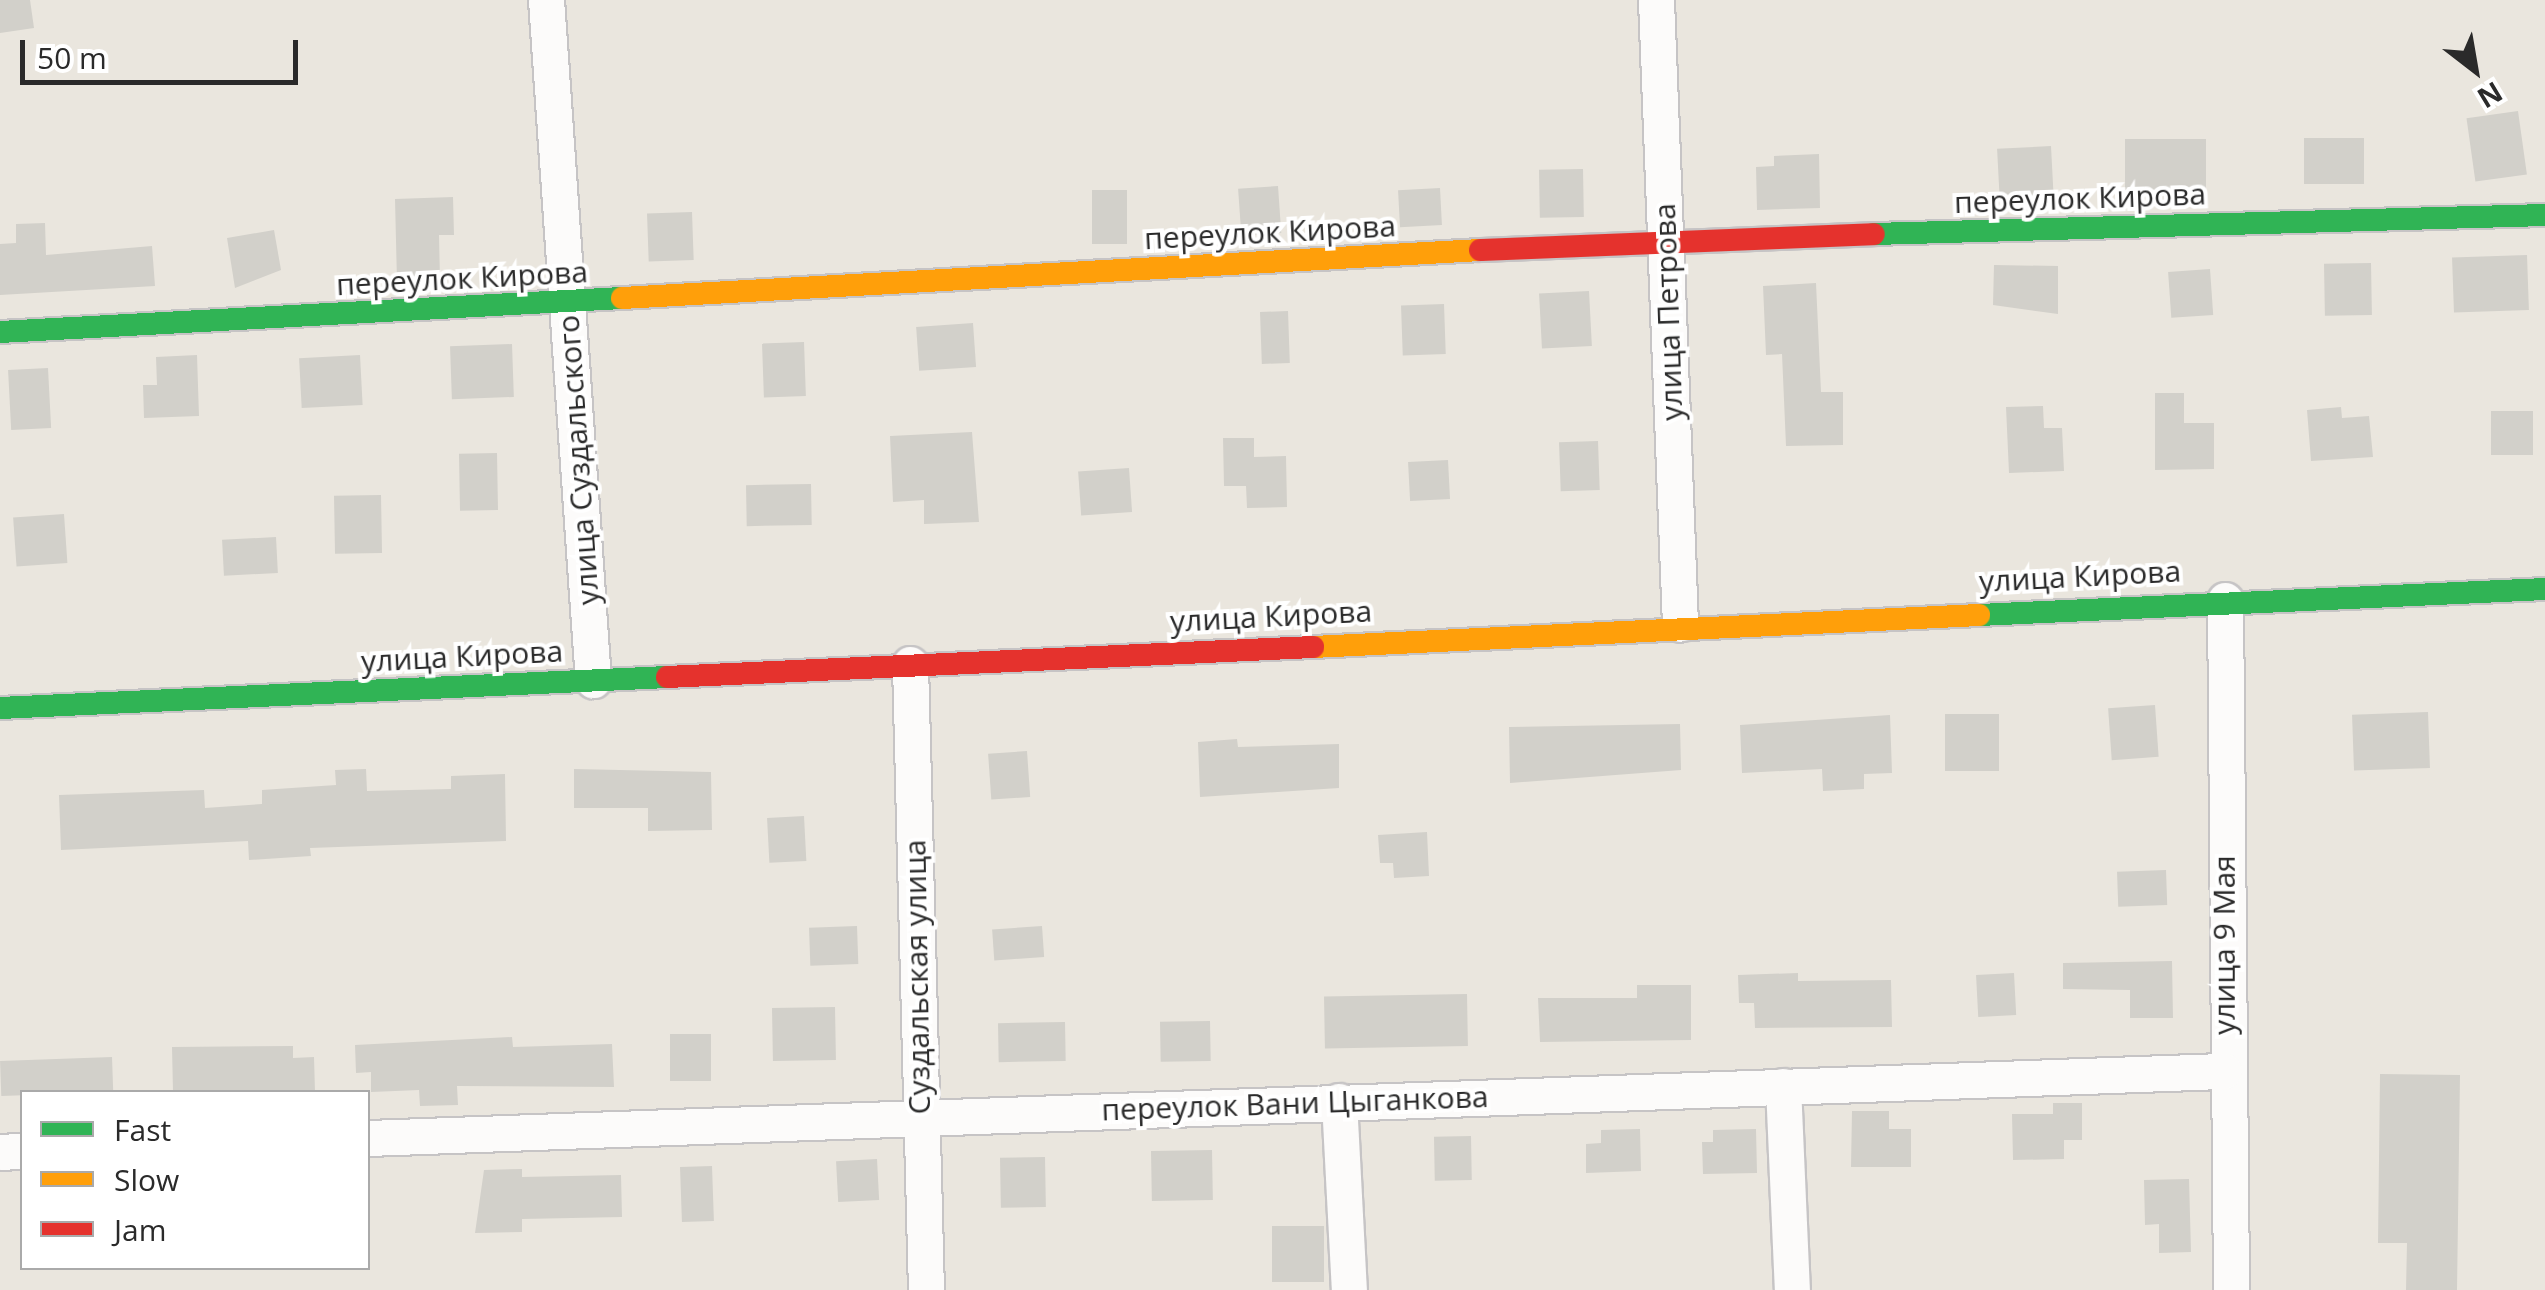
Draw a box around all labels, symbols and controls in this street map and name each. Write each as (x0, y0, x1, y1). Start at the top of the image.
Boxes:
scale bar (25, 20, 302, 82)
north arrow (2425, 20, 2525, 120)
text: 50 m (37, 37, 107, 78)
text: N (2471, 74, 2510, 118)
street label: переулок Кирова (1954, 176, 2206, 220)
street label: улица Петрова (1646, 203, 1690, 421)
street label: переулок Кирова (1143, 207, 1397, 257)
street label: переулок Кирова (335, 253, 589, 303)
street label: улица Суздальского (550, 314, 606, 606)
street label: улица Кирова (1978, 553, 2182, 599)
street label: улица Кирова (1169, 593, 1373, 639)
street label: улица Кирова (360, 633, 564, 679)
street label: Суздальская улица (897, 839, 937, 1115)
street label: улица 9 Мая (2206, 855, 2242, 1035)
street label: переулок Вани Цыганкова (1101, 1078, 1489, 1128)
legend (20, 1090, 370, 1270)
text: Fast (114, 1109, 171, 1150)
text: Slow (114, 1159, 179, 1200)
text: Jam (114, 1209, 167, 1250)

